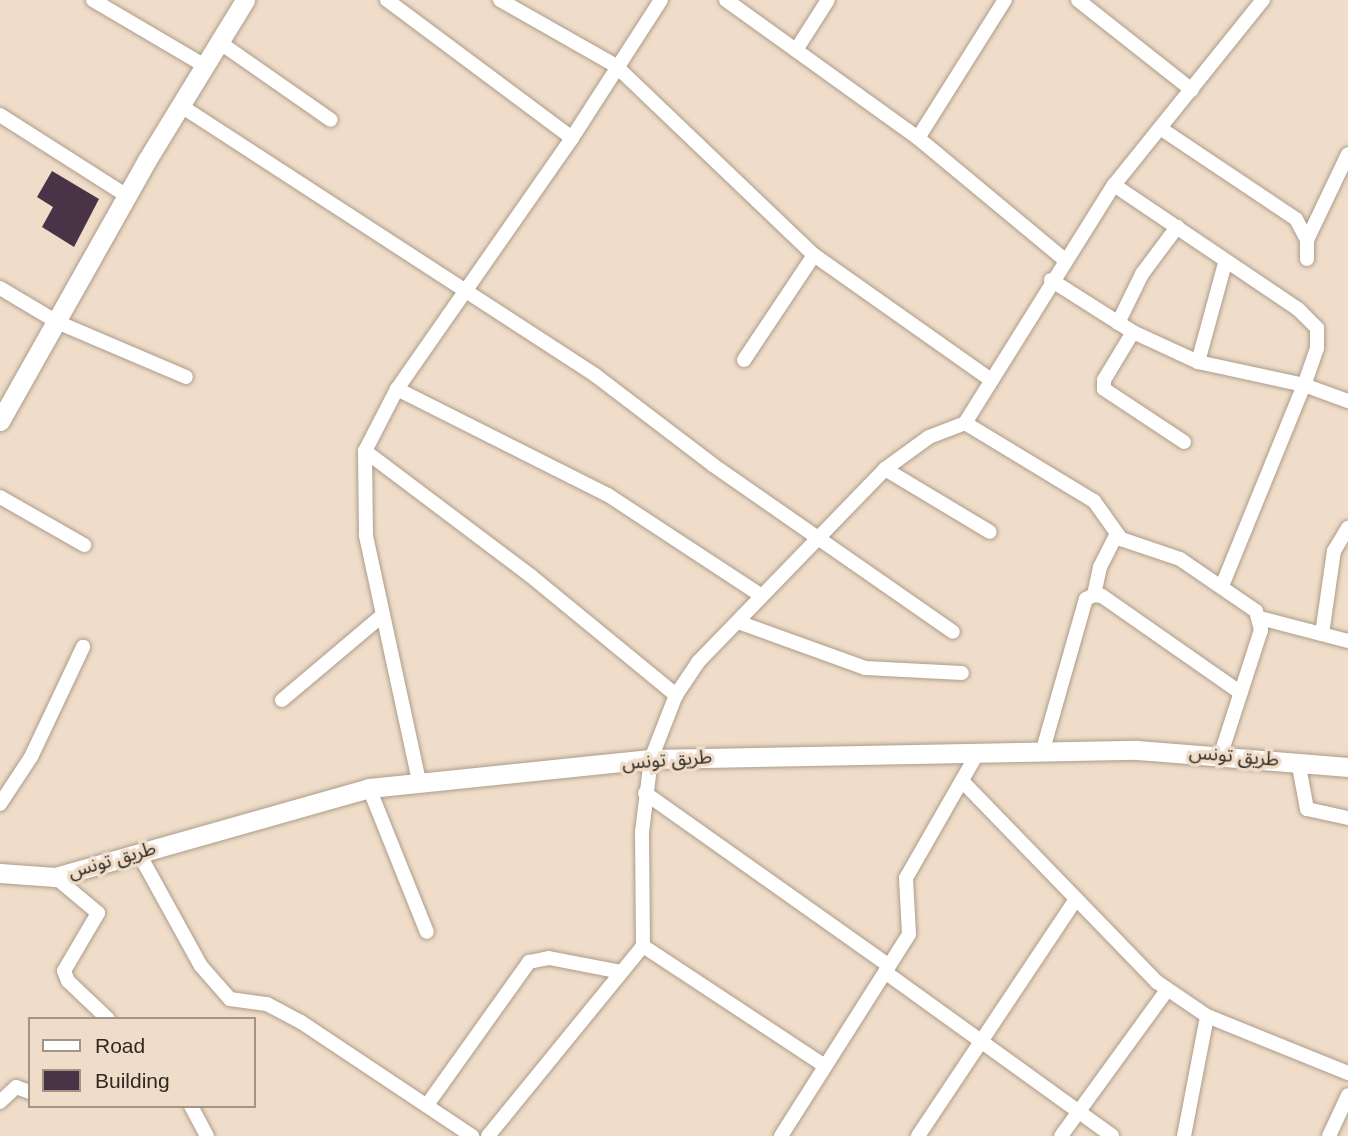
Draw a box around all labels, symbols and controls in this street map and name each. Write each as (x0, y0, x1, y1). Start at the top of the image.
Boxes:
street label: طريق تونس (1188, 741, 1280, 771)
street label: طريق تونس (621, 745, 713, 775)
street label: طريق تونس (66, 837, 158, 883)
legend (28, 1017, 256, 1108)
text: Road (95, 1034, 145, 1057)
text: Building (95, 1069, 170, 1092)

